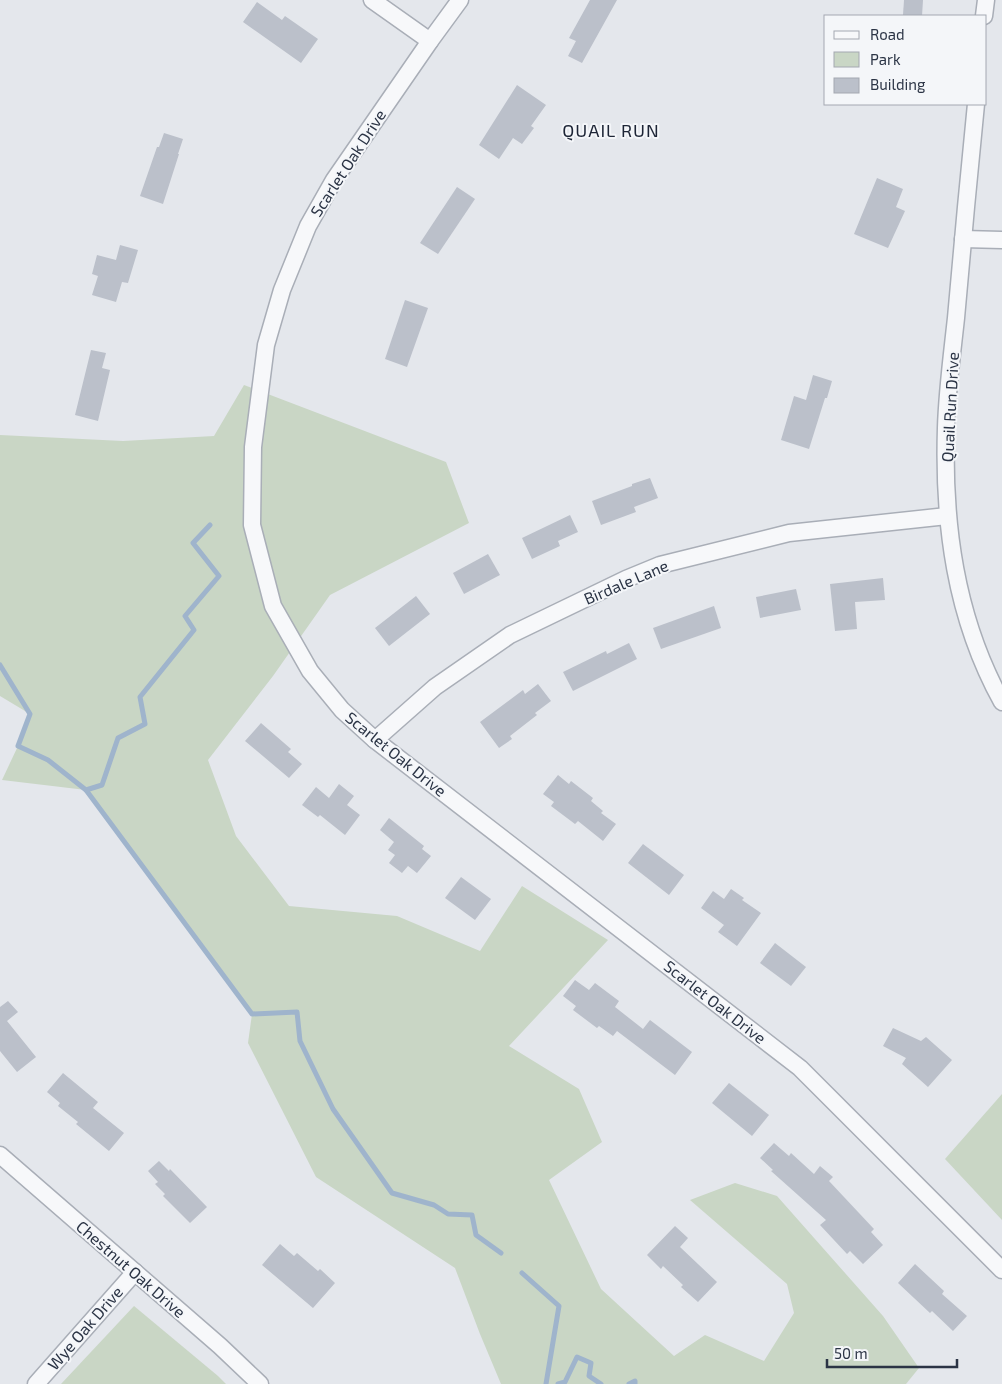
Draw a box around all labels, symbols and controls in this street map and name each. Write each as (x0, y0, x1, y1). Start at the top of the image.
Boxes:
legend (824, 15, 987, 105)
text: Road (870, 25, 905, 43)
text: Park (870, 50, 901, 68)
text: Building (870, 75, 926, 93)
street label: Scarlet Oak Drive (306, 106, 389, 220)
district label: QUAIL RUN (562, 119, 660, 141)
street label: Quail Run Drive (937, 351, 963, 463)
street label: Birdale Lane (581, 555, 671, 608)
street label: Scarlet Oak Drive (342, 707, 450, 800)
street label: Scarlet Oak Drive (661, 956, 770, 1047)
street label: Chestnut Oak Drive (73, 1216, 190, 1321)
street label: Wye Oak Drive (43, 1282, 126, 1373)
scale bar (827, 1336, 957, 1368)
text: 50 m (834, 1344, 868, 1362)

